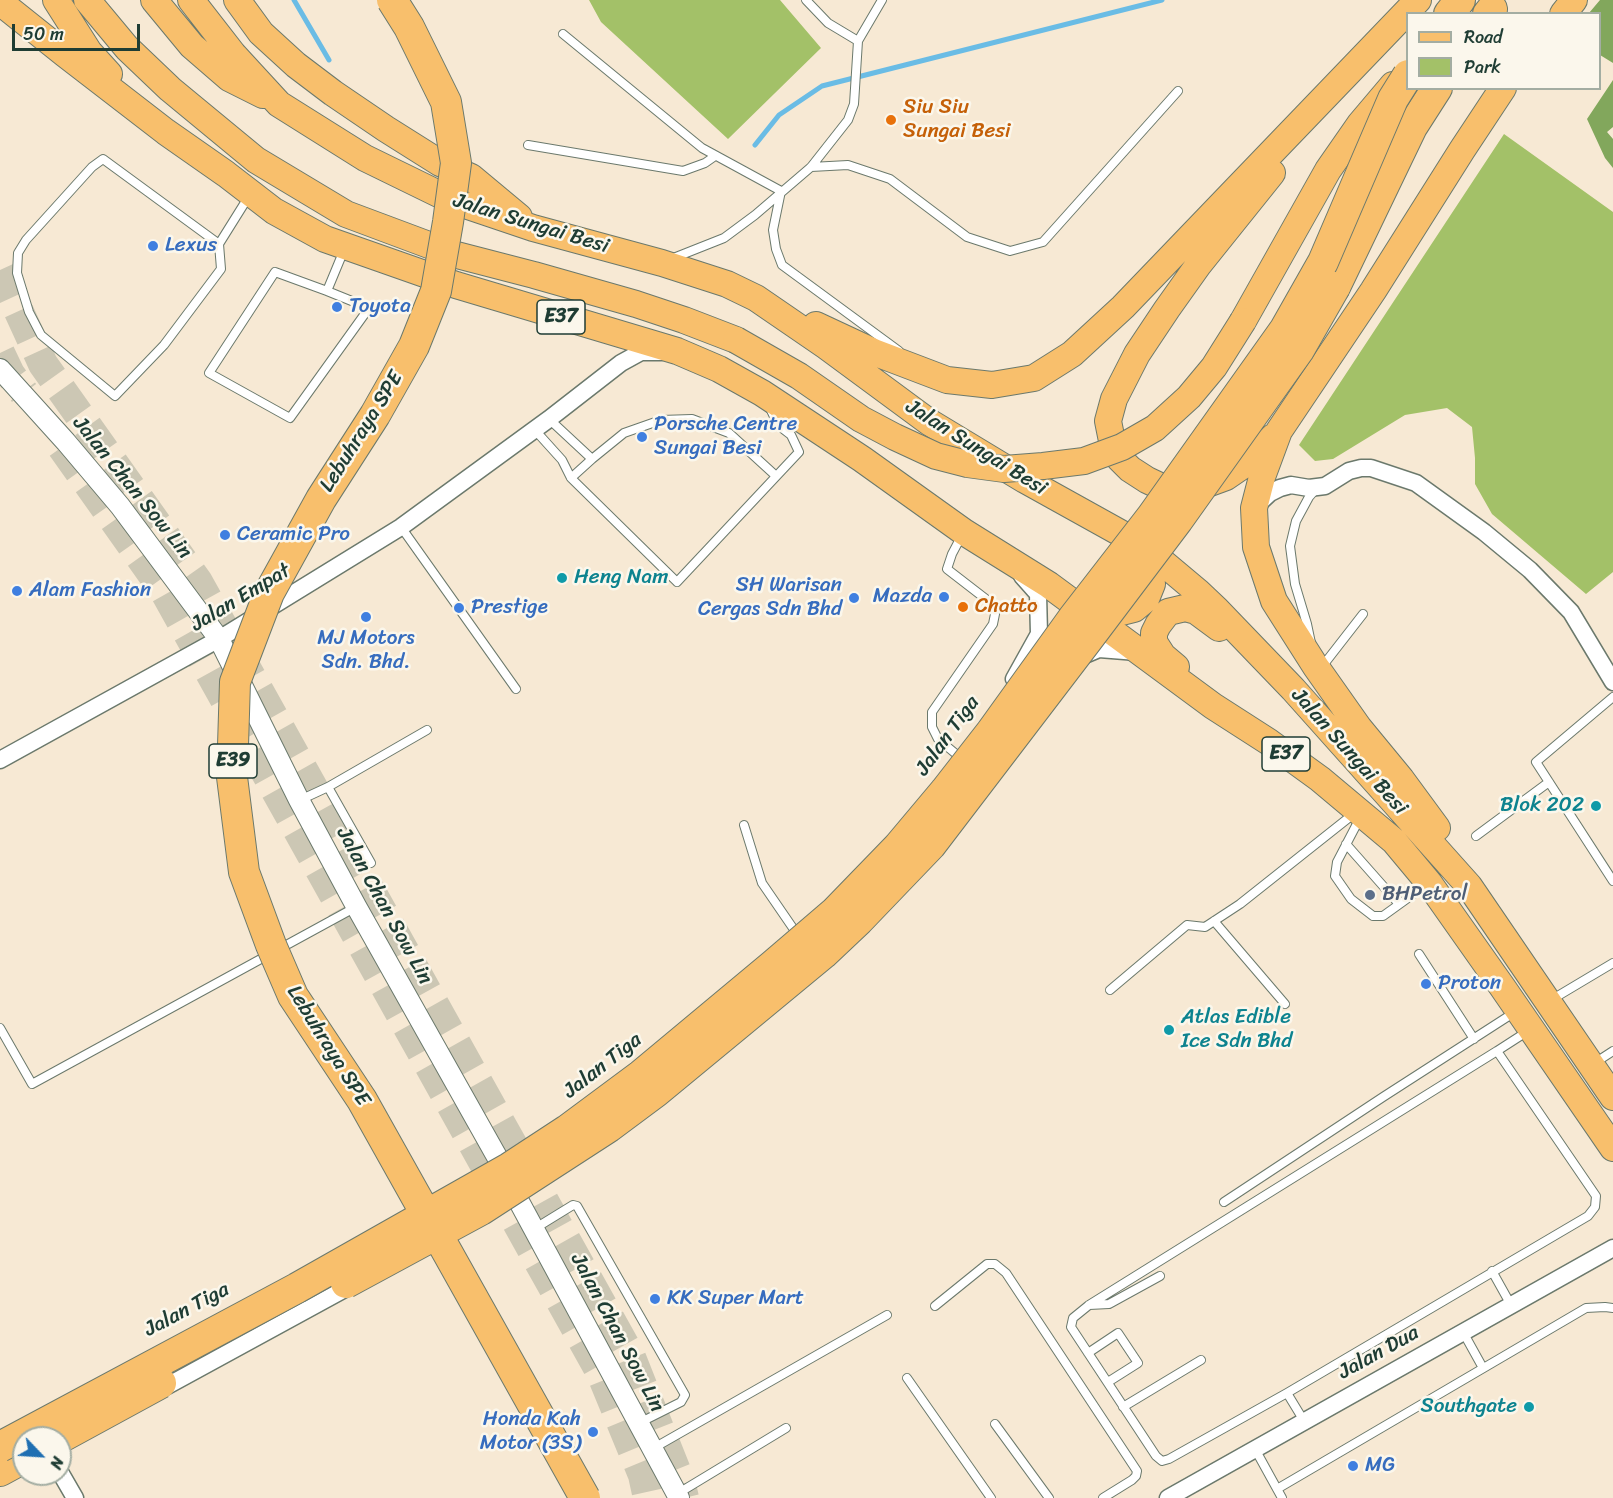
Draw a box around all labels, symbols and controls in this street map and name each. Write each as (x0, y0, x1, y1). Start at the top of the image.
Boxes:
scale bar (15, 12, 142, 50)
legend (1406, 12, 1601, 90)
text: 50 m (23, 18, 64, 50)
text: Road (1464, 21, 1503, 53)
text: Park (1464, 51, 1501, 83)
place label: Siu Siu Sungai Besi (903, 95, 1011, 145)
marker: Siu Siu Sungai Besi (884, 113, 898, 127)
street label: Jalan Sungai Besi (450, 188, 612, 260)
place label: Lexus (165, 233, 217, 259)
marker: Lexus (146, 239, 160, 253)
place label: Toyota (349, 294, 411, 320)
marker: Toyota (330, 300, 344, 314)
road number: E37 (537, 300, 585, 334)
street label: Lebuhraya SPE (315, 367, 409, 497)
street label: Jalan Sungai Besi (901, 395, 1051, 501)
street label: Jalan Chan Sow Lin (67, 412, 197, 564)
place label: Porsche Centre Sungai Besi (654, 412, 797, 462)
marker: Porsche Centre Sungai Besi (635, 430, 649, 444)
place label: Ceramic Pro (237, 522, 350, 548)
marker: Ceramic Pro (218, 528, 232, 542)
street label: Jalan Empat (187, 558, 295, 638)
place label: Heng Nam (574, 565, 668, 591)
marker: Heng Nam (555, 571, 569, 585)
place label: SH Warisan Cergas Sdn Bhd (698, 573, 842, 623)
place label: Alam Fashion (29, 578, 151, 604)
marker: Alam Fashion (10, 584, 24, 598)
place label: Mazda (873, 584, 932, 610)
marker: Mazda (937, 590, 951, 604)
marker: SH Warisan Cergas Sdn Bhd (847, 591, 861, 605)
place label: Chatto (975, 594, 1038, 620)
place label: Prestige (471, 595, 548, 621)
marker: Chatto (956, 600, 970, 614)
marker: Prestige (452, 601, 466, 615)
marker: MJ Motors Sdn. Bhd. (359, 610, 373, 624)
place label: MJ Motors Sdn. Bhd. (317, 626, 415, 676)
street label: Jalan Sungai Besi (1286, 684, 1412, 820)
street label: Jalan Tiga (911, 691, 985, 781)
road number: E37 (1262, 737, 1310, 771)
road number: E39 (209, 744, 257, 778)
place label: Blok 202 (1500, 793, 1584, 819)
marker: Blok 202 (1589, 799, 1603, 813)
street label: Jalan Chan Sow Lin (330, 823, 438, 989)
place label: BHPetrol (1382, 882, 1467, 908)
marker: BHPetrol (1363, 888, 1377, 902)
place label: Proton (1438, 971, 1501, 997)
marker: Proton (1419, 977, 1433, 991)
street label: Lebuhraya SPE (281, 981, 375, 1111)
place label: Atlas Edible Ice Sdn Bhd (1181, 1005, 1292, 1055)
marker: Atlas Edible Ice Sdn Bhd (1162, 1023, 1176, 1037)
street label: Jalan Tiga (559, 1028, 647, 1104)
street label: Jalan Chan Sow Lin (565, 1249, 669, 1417)
street label: Jalan Tiga (140, 1277, 234, 1343)
place label: KK Super Mart (667, 1286, 804, 1312)
marker: KK Super Mart (648, 1292, 662, 1306)
street label: Jalan Dua (1334, 1321, 1424, 1385)
place label: Southgate (1421, 1394, 1517, 1420)
marker: Southgate (1522, 1400, 1536, 1414)
place label: Honda Kah Motor (3S) (480, 1407, 581, 1457)
marker: Honda Kah Motor (3S) (586, 1425, 600, 1439)
north arrow (12, 1426, 72, 1486)
text: N (41, 1452, 72, 1474)
place label: MG (1365, 1453, 1395, 1479)
marker: MG (1346, 1459, 1360, 1473)

